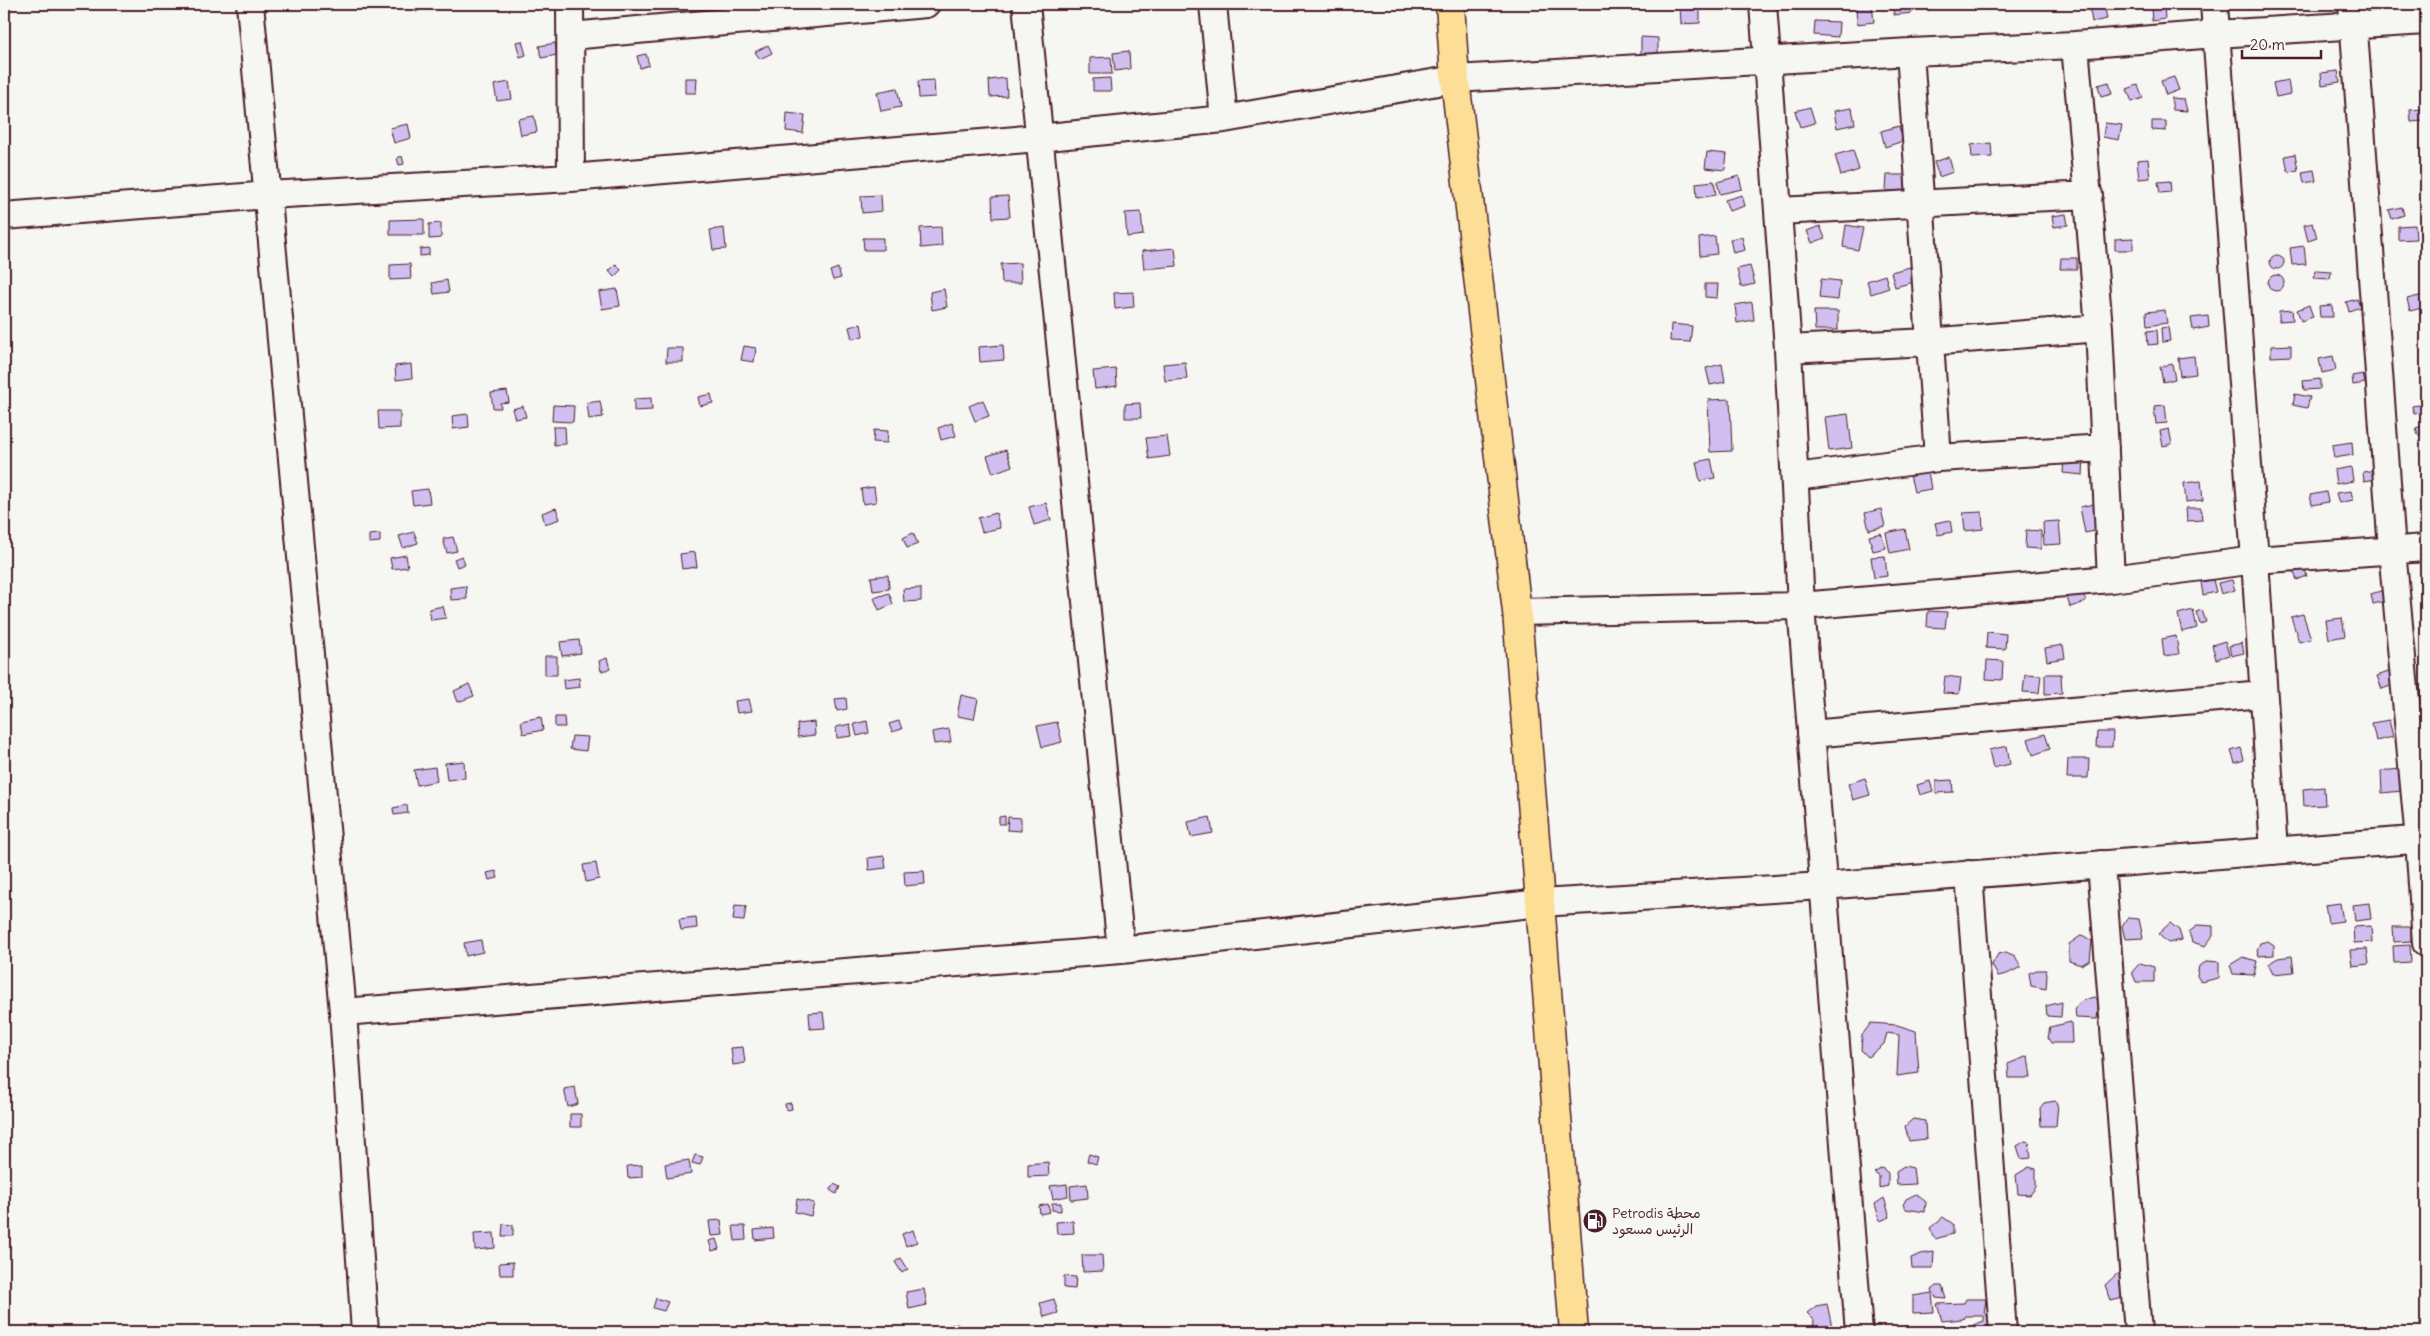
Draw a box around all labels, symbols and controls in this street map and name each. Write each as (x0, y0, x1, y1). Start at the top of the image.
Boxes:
scale bar (2242, 28, 2321, 60)
text: 20 m (2250, 35, 2285, 54)
place label: Petrodis محطة الرئيس مسعود (1612, 1204, 1701, 1239)
fuel station icon: Petrodis محطة الرئيس مسعود (1582, 1208, 1608, 1234)

